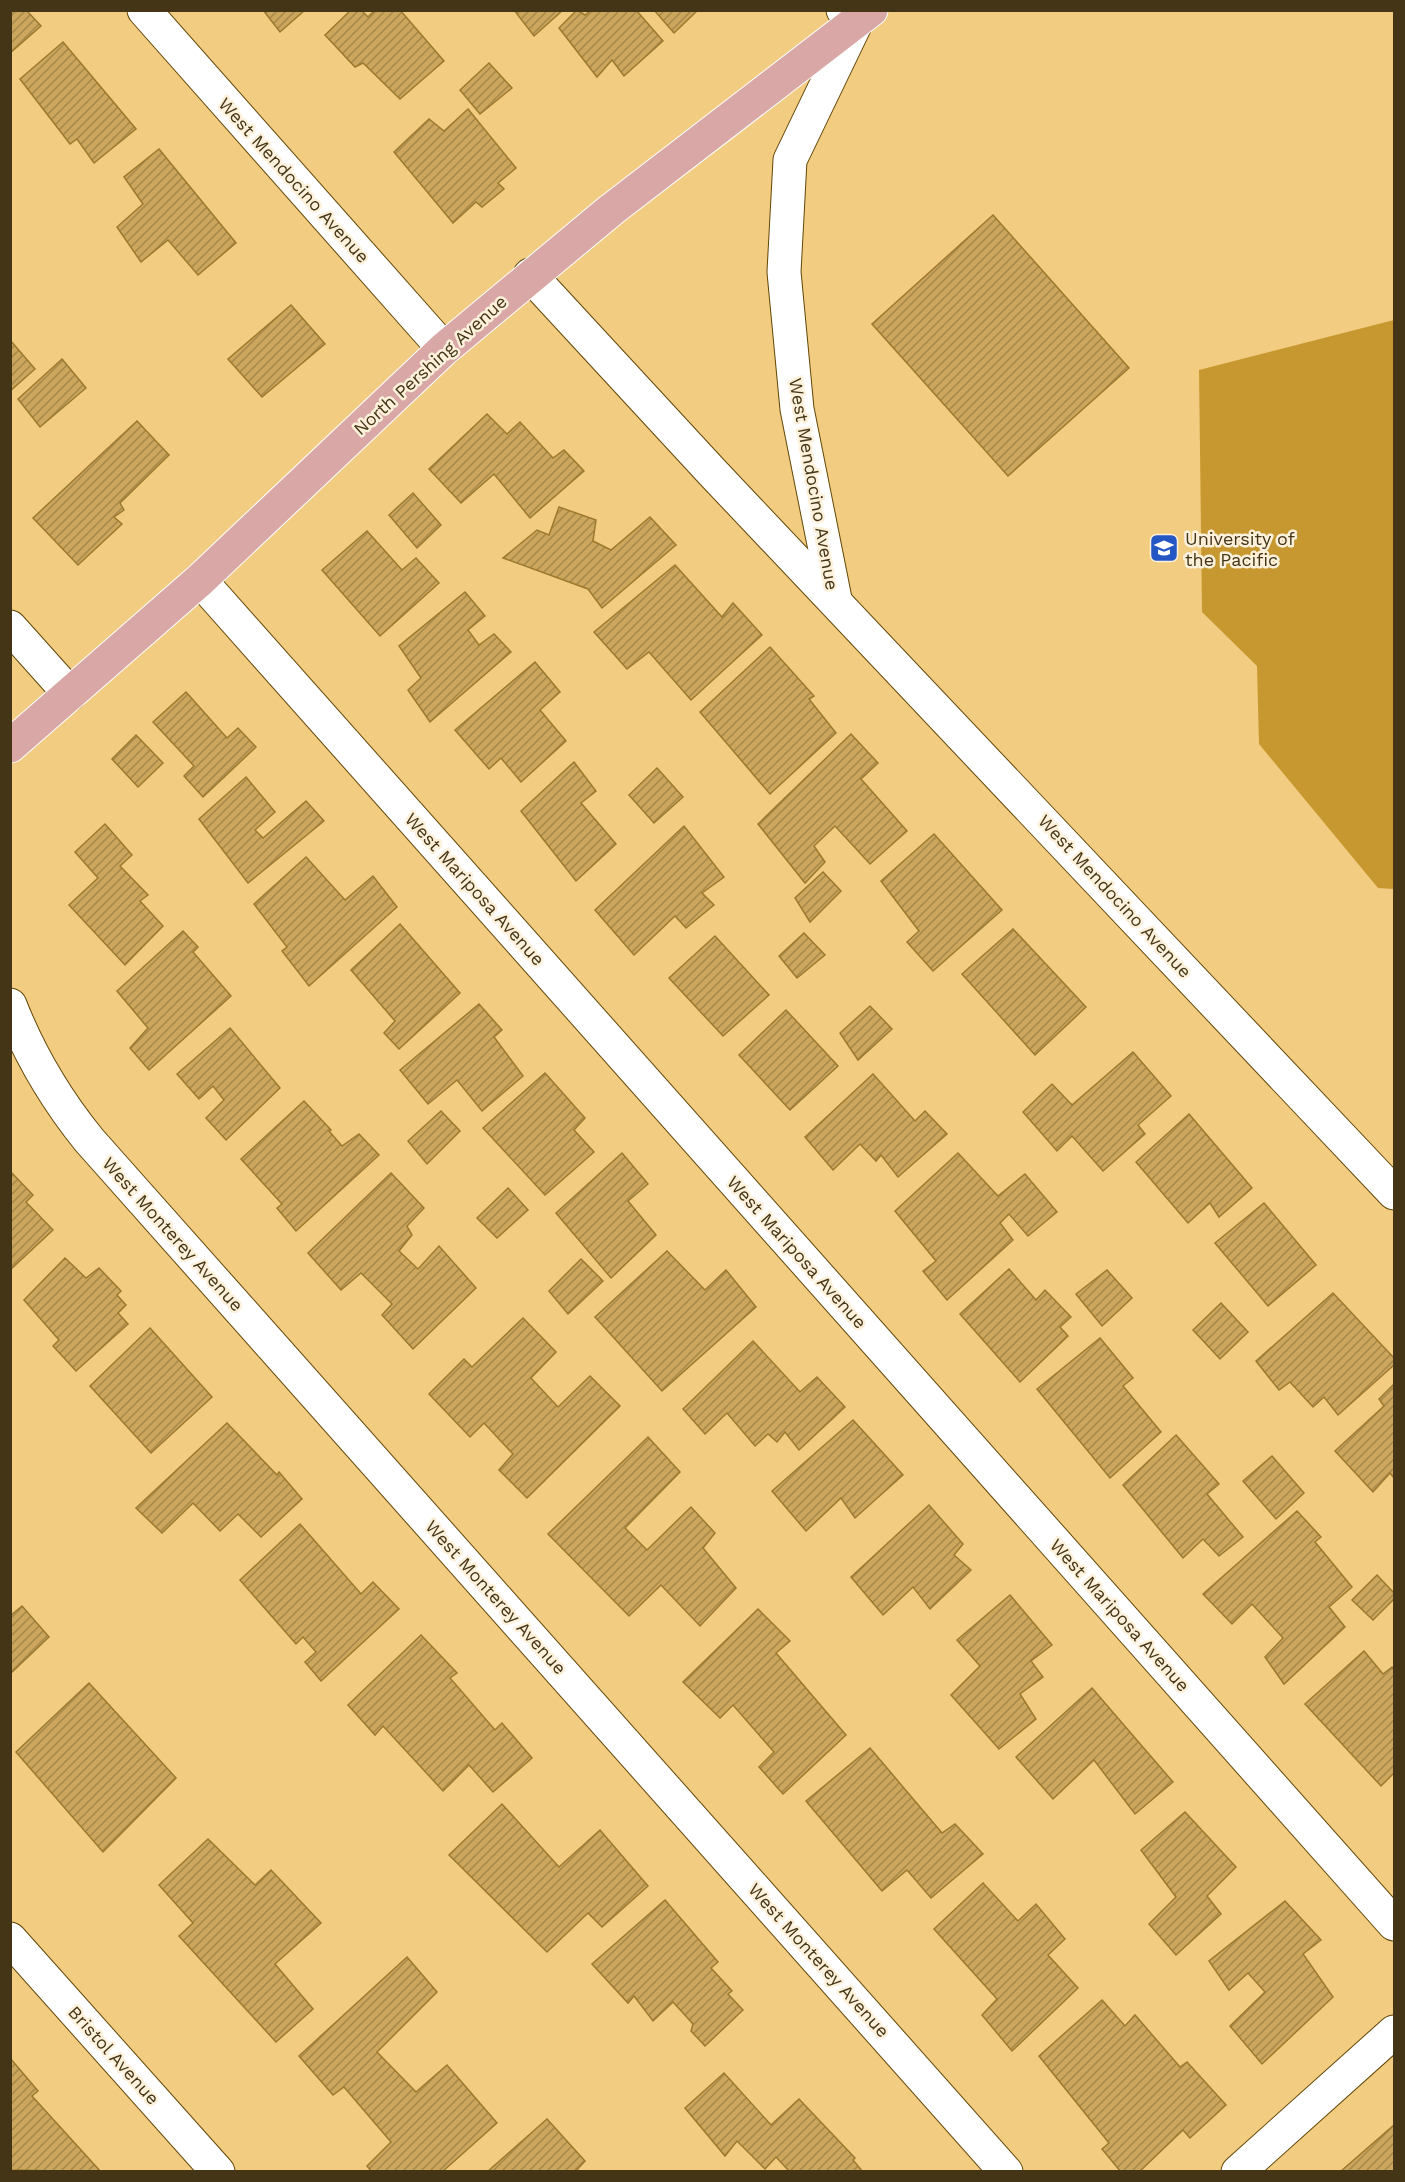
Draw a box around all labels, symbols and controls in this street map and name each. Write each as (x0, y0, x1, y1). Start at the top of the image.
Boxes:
street label: West Mendocino Avenue (214, 93, 374, 267)
street label: North Pershing Avenue (349, 291, 511, 439)
street label: West Mendocino Avenue (785, 376, 843, 592)
place label: University of the Pacific (1185, 528, 1295, 570)
school or university icon: University of the Pacific (1148, 532, 1180, 564)
street label: West Mariposa Avenue (401, 808, 549, 970)
street label: West Mendocino Avenue (1034, 810, 1196, 982)
street label: West Monterey Avenue (98, 1153, 248, 1315)
street label: West Mariposa Avenue (723, 1171, 871, 1333)
street label: West Monterey Avenue (421, 1516, 571, 1678)
street label: West Mariposa Avenue (1046, 1534, 1194, 1696)
street label: West Monterey Avenue (744, 1879, 894, 2041)
street label: Bristol Avenue (64, 2001, 164, 2109)

